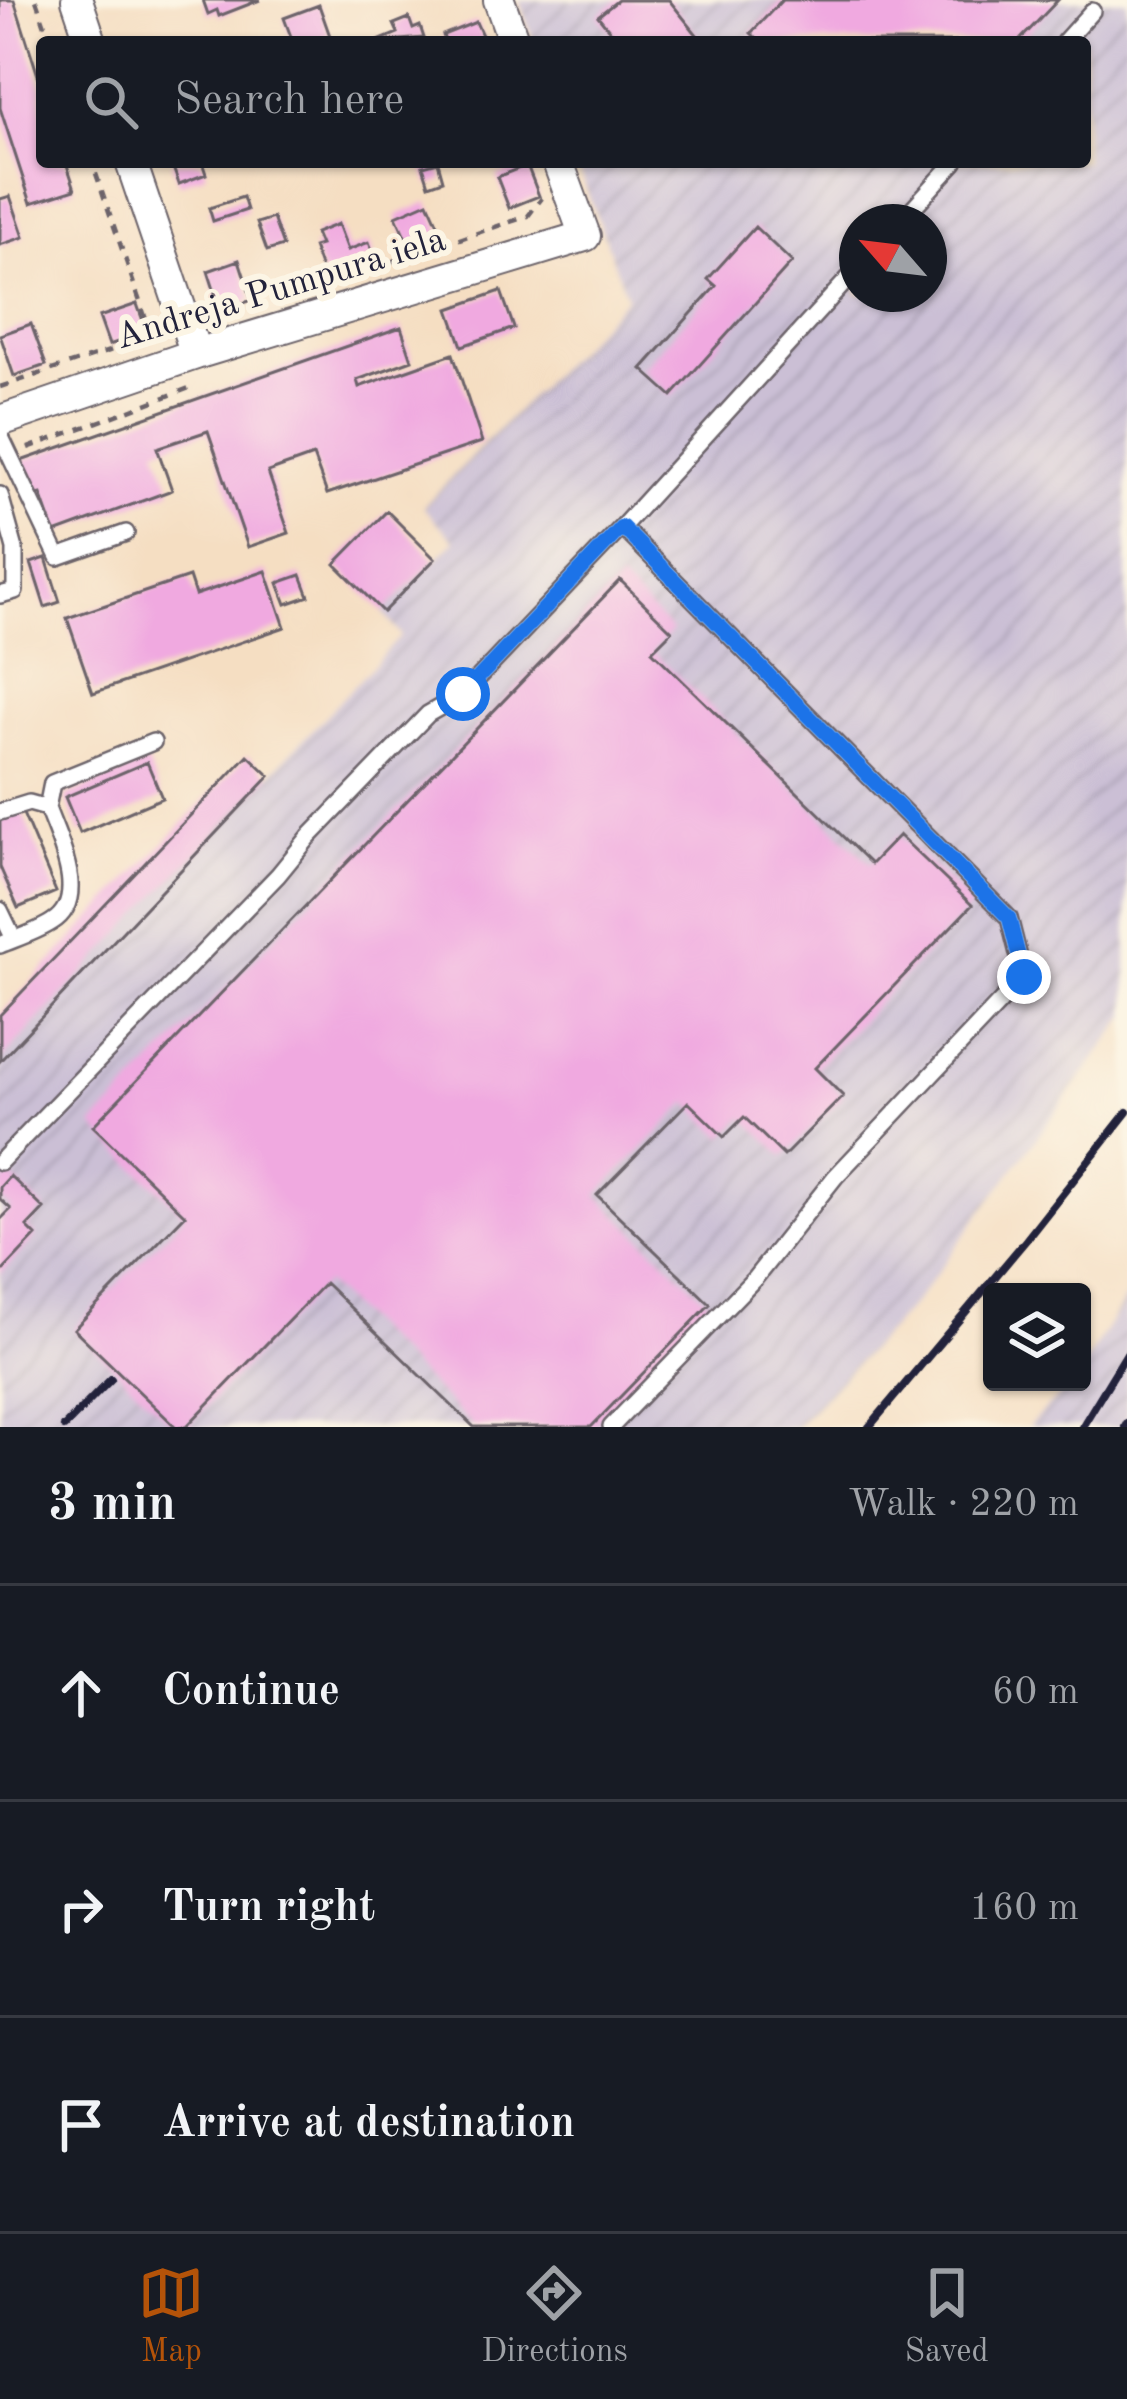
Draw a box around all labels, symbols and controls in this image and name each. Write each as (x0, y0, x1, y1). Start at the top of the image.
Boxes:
search box (36, 36, 1091, 168)
icon: search (78, 69, 144, 135)
text: Search here (174, 79, 404, 124)
north arrow (839, 204, 947, 312)
street label: Andreja Pumpura iela (112, 223, 450, 357)
route start (436, 667, 490, 721)
route end (997, 950, 1051, 1004)
map controls (983, 1283, 1091, 1391)
button: layers (983, 1283, 1091, 1391)
text: 3 min (48, 1480, 176, 1531)
text: Walk · 220 m (848, 1485, 1079, 1524)
icon: ahead (48, 1660, 114, 1726)
text: Continue (162, 1670, 340, 1715)
text: 60 m (992, 1673, 1079, 1712)
icon: right (48, 1876, 114, 1942)
text: Turn right (162, 1886, 375, 1931)
text: 160 m (969, 1889, 1079, 1928)
icon: arrive (48, 2092, 114, 2158)
text: Arrive at destination (162, 2102, 575, 2147)
tab: Map (138, 2260, 204, 2373)
tab: Directions (481, 2260, 628, 2373)
tab: Saved (905, 2260, 989, 2373)

